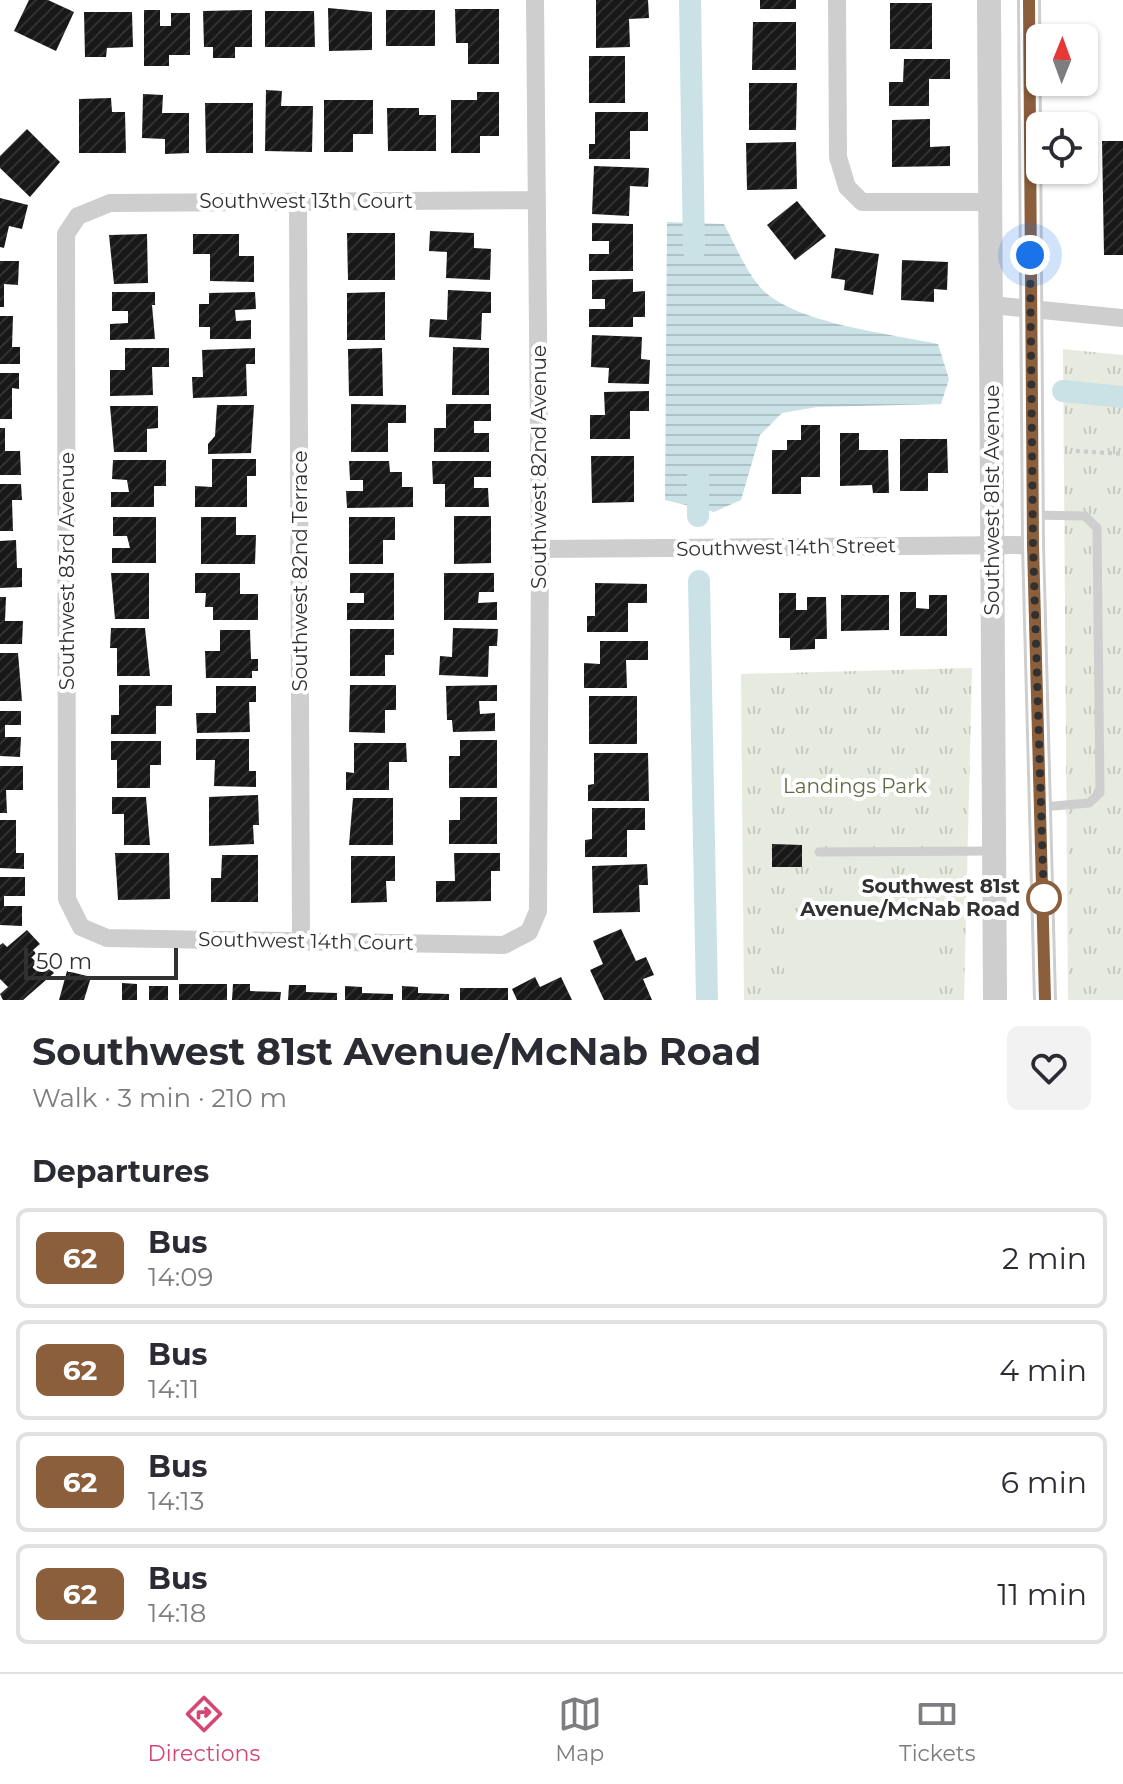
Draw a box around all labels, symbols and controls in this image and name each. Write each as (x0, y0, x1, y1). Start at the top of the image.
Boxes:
north arrow (1026, 24, 1098, 96)
map controls (1026, 24, 1098, 184)
button: locate (1026, 112, 1098, 184)
street label: Southwest 13th Court (199, 189, 413, 213)
your location (1010, 235, 1050, 275)
street label: Southwest 82nd Avenue (527, 345, 551, 589)
street label: Southwest 81st Avenue (980, 385, 1004, 615)
street label: Southwest 82nd Terrace (288, 450, 312, 692)
street label: Southwest 83rd Avenue (55, 452, 79, 690)
street label: Southwest 14th Street (676, 533, 896, 561)
park label: Landings Park (783, 774, 927, 798)
place label: Southwest 81st Avenue/McNab Road (799, 874, 1020, 921)
marker: Southwest 81st Avenue/McNab Road (1027, 881, 1061, 915)
street label: Southwest 14th Court (198, 927, 414, 955)
scale bar (24, 944, 178, 980)
text: 50 m (36, 948, 92, 975)
button: heart (1007, 1026, 1091, 1110)
text: Southwest 81st Avenue/McNab Road (32, 1028, 761, 1075)
text: Walk · 3 min · 210 m (32, 1082, 287, 1114)
text: Departures (32, 1153, 209, 1190)
text: Bus (148, 1224, 208, 1261)
text: 2 min (1002, 1240, 1087, 1277)
text: 62 (63, 1241, 97, 1275)
text: 14:09 (148, 1261, 213, 1293)
text: Bus (148, 1336, 208, 1373)
text: 4 min (999, 1352, 1087, 1389)
text: 62 (63, 1353, 97, 1387)
text: 14:11 (148, 1373, 199, 1405)
text: Bus (148, 1448, 208, 1485)
text: 6 min (1001, 1464, 1087, 1501)
text: 62 (63, 1465, 97, 1499)
text: 14:13 (148, 1485, 204, 1517)
text: Bus (148, 1560, 208, 1597)
text: 11 min (997, 1576, 1087, 1613)
text: 62 (63, 1577, 97, 1611)
text: 14:18 (148, 1597, 206, 1629)
tab: Directions (147, 1692, 260, 1767)
tab: Map (555, 1692, 604, 1767)
tab: Tickets (899, 1692, 975, 1767)

